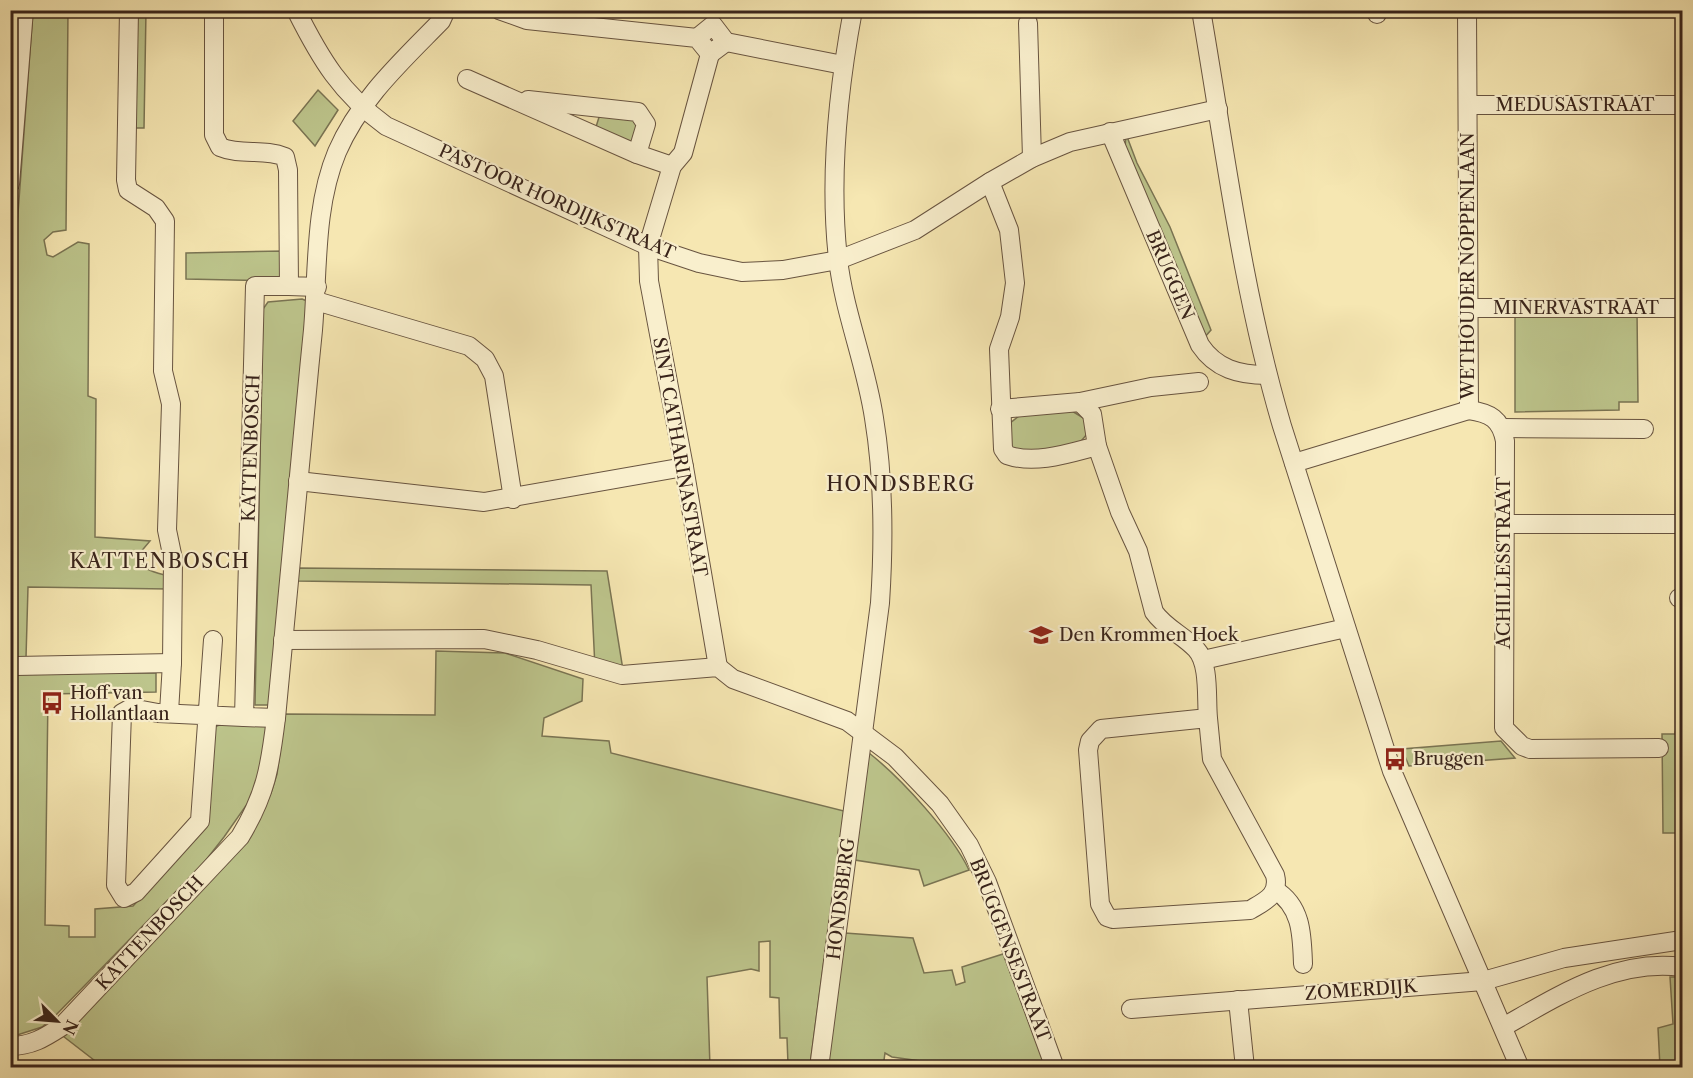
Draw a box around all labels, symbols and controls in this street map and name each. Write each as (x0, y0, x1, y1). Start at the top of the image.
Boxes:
street label: MEDUSASTRAAT (1496, 94, 1655, 116)
street label: WETHOUDER NOPPENLAAN (1457, 132, 1479, 401)
street label: PASTOOR HORDIJKSTRAAT (435, 140, 679, 264)
street label: BRUGGEN (1141, 227, 1199, 323)
street label: MINERVASTRAAT (1493, 297, 1659, 319)
street label: SINT CATHARINASTRAAT (648, 336, 712, 579)
street label: KATTENBOSCH (237, 374, 265, 522)
district label: HONDSBERG (826, 472, 976, 496)
street label: ACHILLESSTRAAT (1493, 477, 1515, 650)
district label: KATTENBOSCH (70, 549, 250, 573)
school or university icon: Den Krommen Hoek (1028, 622, 1054, 648)
place label: Den Krommen Hoek (1059, 624, 1240, 646)
place label: Hoff van Hollantlaan (70, 682, 169, 725)
bus stop icon: Hoff van Hollantlaan (39, 690, 65, 716)
bus stop icon: Bruggen (1382, 746, 1408, 772)
place label: Bruggen (1413, 748, 1484, 770)
street label: HONDSBERG (823, 836, 859, 961)
street label: BRUGGENSESTRAAT (965, 855, 1055, 1045)
street label: KATTENBOSCH (92, 871, 208, 995)
street label: ZOMERDIJK (1304, 975, 1419, 1005)
north arrow (27, 991, 87, 1051)
text: N (59, 1017, 83, 1038)

